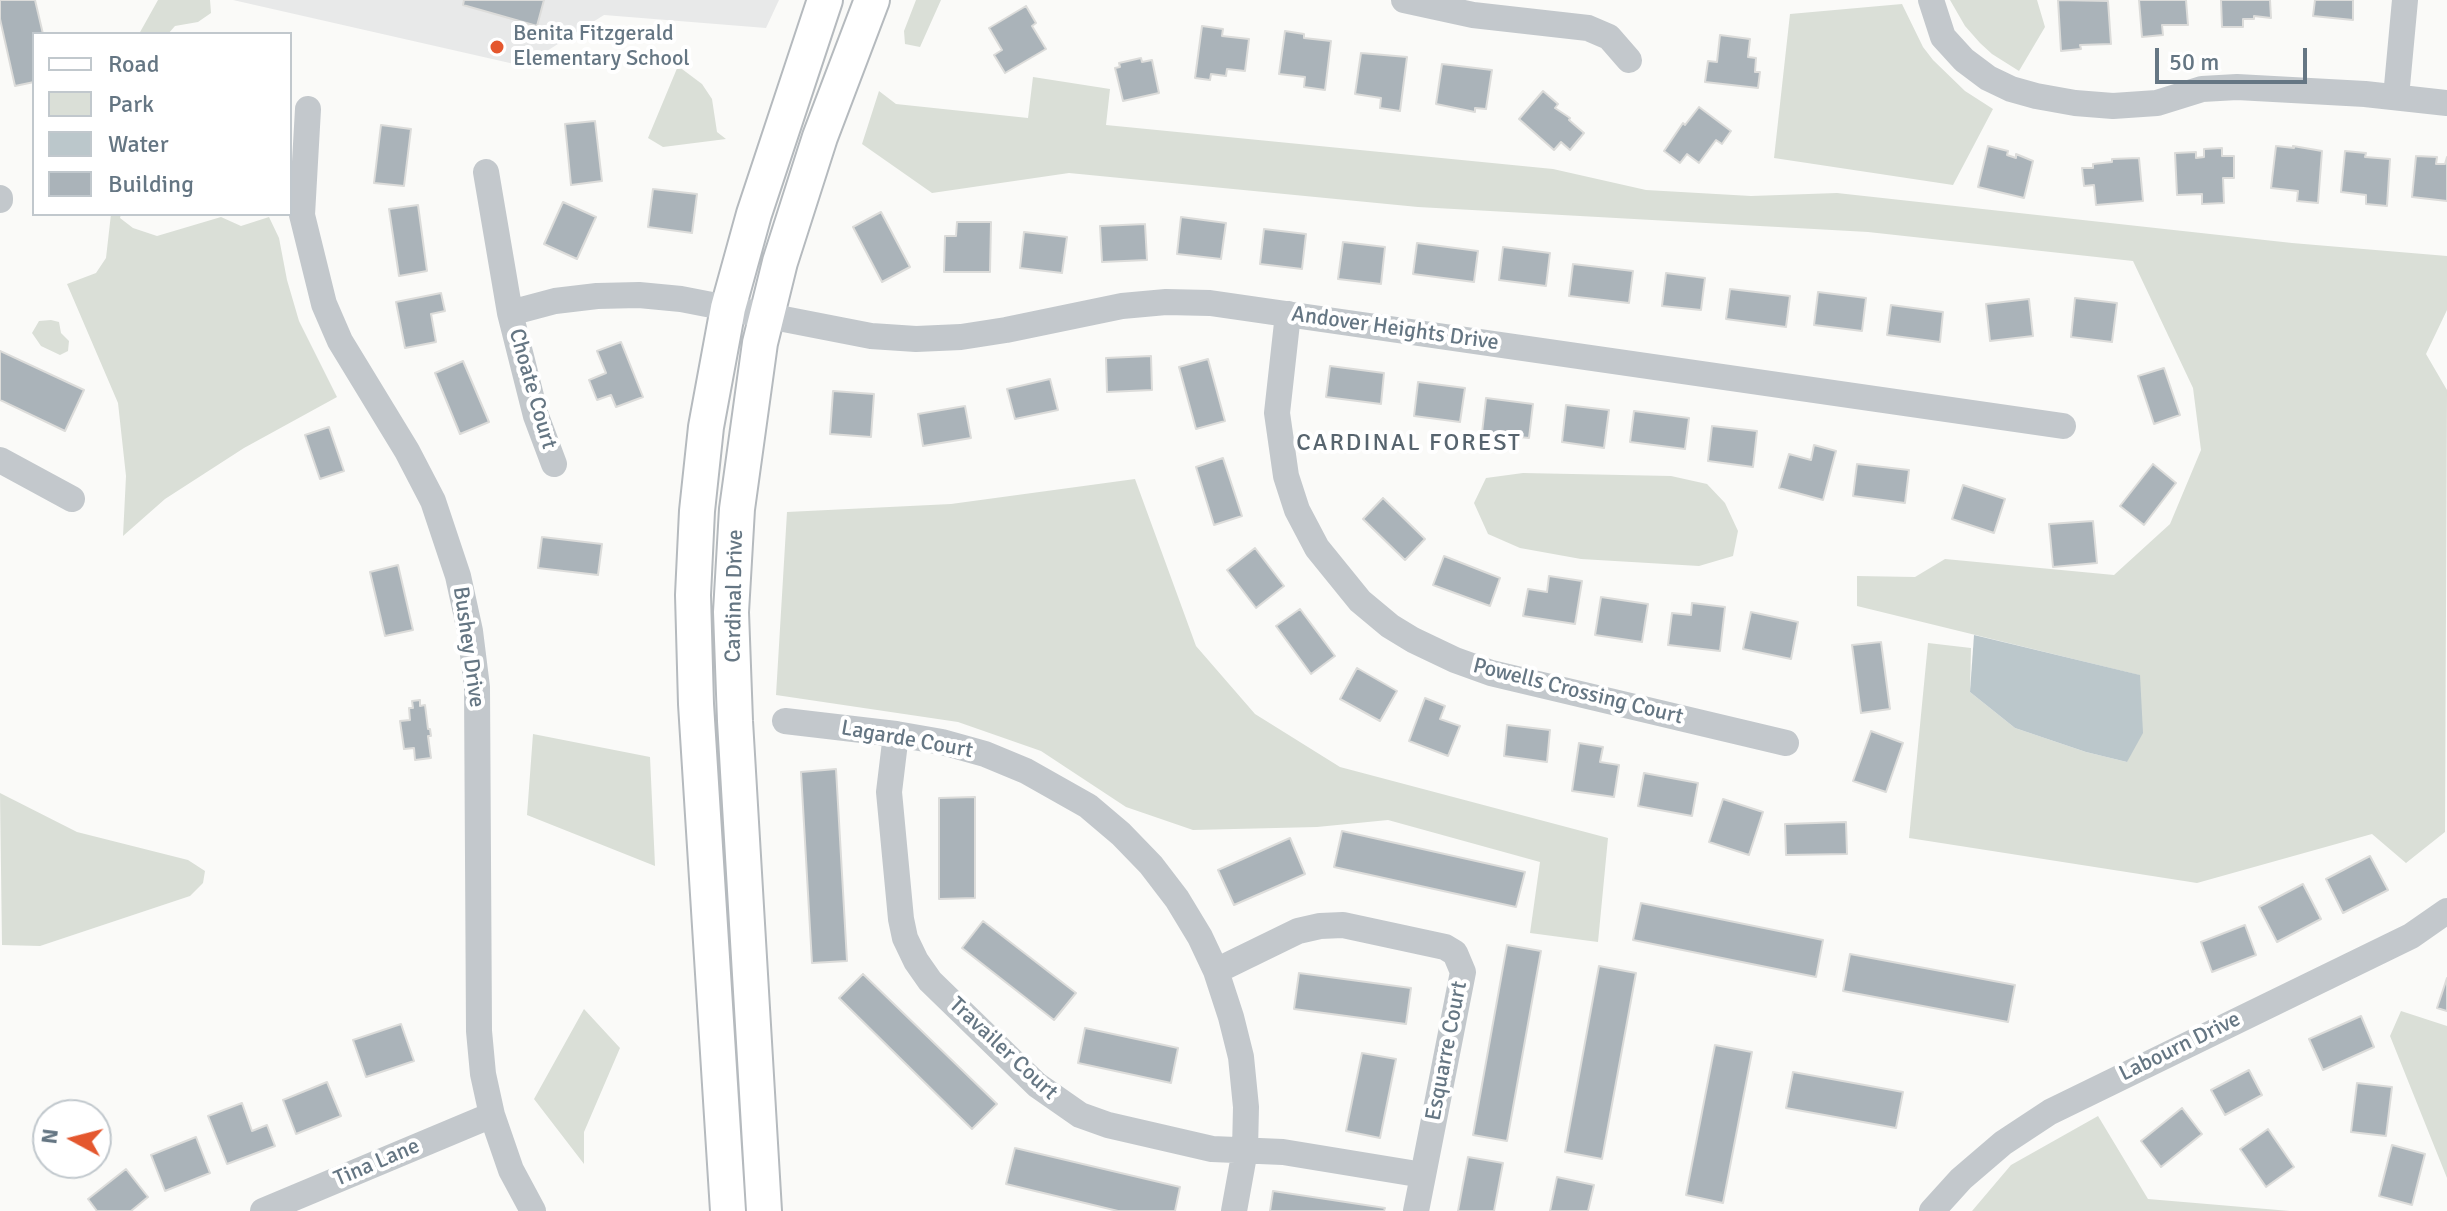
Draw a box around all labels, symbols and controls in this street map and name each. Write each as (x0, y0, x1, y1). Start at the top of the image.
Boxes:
place label: Benita Fitzgerald Elementary School (513, 21, 690, 72)
legend (32, 32, 292, 216)
scale bar (2159, 32, 2311, 82)
marker: Benita Fitzgerald Elementary School (488, 38, 506, 56)
text: 50 m (2169, 47, 2219, 77)
text: Road (108, 49, 159, 79)
text: Park (108, 89, 154, 119)
text: Water (108, 129, 168, 159)
text: Building (108, 169, 194, 199)
street label: Andover Heights Drive (1290, 301, 1500, 357)
street label: Choate Court (502, 326, 562, 452)
district label: CARDINAL FOREST (1296, 430, 1522, 458)
street label: Cardinal Drive (721, 529, 749, 663)
street label: Bushey Drive (446, 585, 490, 709)
street label: Powells Crossing Court (1470, 653, 1686, 731)
street label: Lagarde Court (839, 715, 975, 765)
street label: Esquarre Court (1421, 979, 1473, 1123)
street label: Travailer Court (943, 992, 1063, 1106)
street label: Labourn Drive (2115, 1006, 2245, 1088)
north arrow (32, 1099, 112, 1179)
text: N (35, 1127, 64, 1146)
street label: Tina Lane (330, 1133, 424, 1193)

